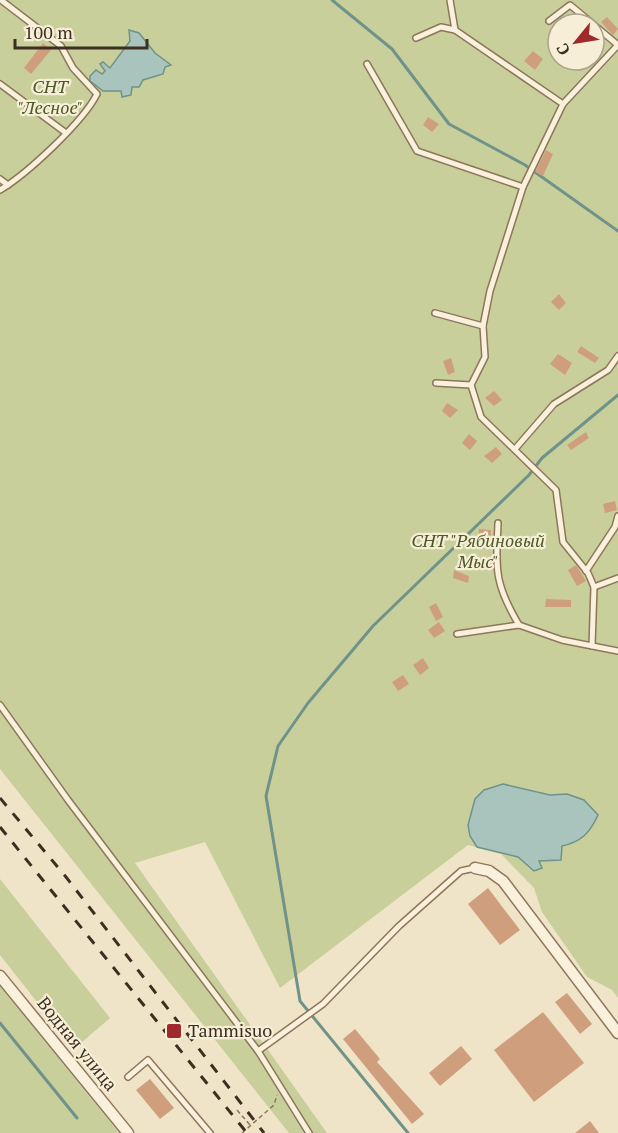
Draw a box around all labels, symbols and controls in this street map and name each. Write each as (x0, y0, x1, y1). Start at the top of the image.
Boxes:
scale bar (15, 12, 147, 50)
north arrow (546, 12, 606, 72)
text: 100 m (24, 20, 73, 44)
text: С (551, 39, 575, 60)
park label: СНТ "Лесное" (17, 74, 83, 119)
park label: СНТ "Рябиновый Мыс" (411, 528, 545, 573)
street label: Водная улица (32, 991, 123, 1095)
place label: Tammisuo (188, 1018, 272, 1042)
marker: Tammisuo (165, 1022, 183, 1040)

